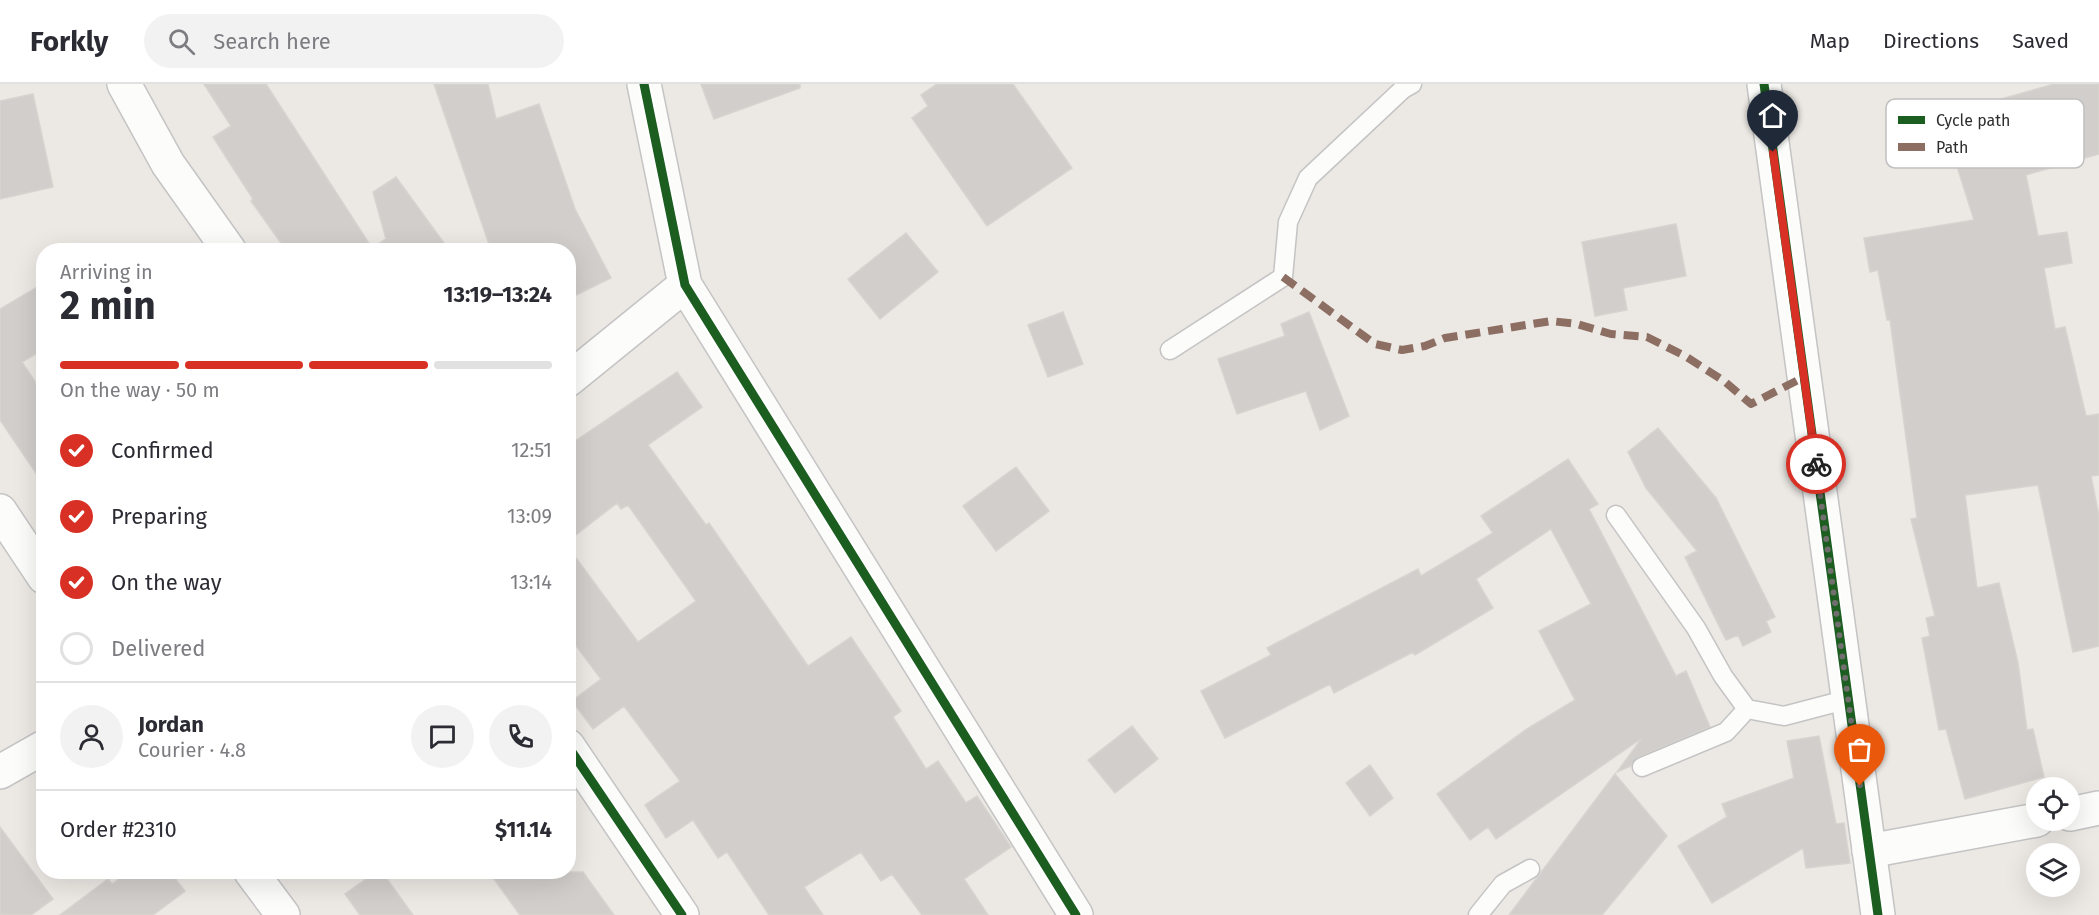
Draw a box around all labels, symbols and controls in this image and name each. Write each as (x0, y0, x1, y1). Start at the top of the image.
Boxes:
search box (144, 14, 564, 68)
text: Forkly (30, 25, 108, 58)
icon: search (165, 25, 198, 58)
text: Search here (213, 28, 331, 55)
text: Map (1810, 28, 1850, 54)
text: Directions (1883, 28, 1979, 54)
text: Saved (2012, 28, 2069, 54)
pin (1747, 90, 1798, 152)
icon: home (1756, 99, 1789, 132)
legend (1886, 99, 2084, 168)
text: Cycle path (1936, 111, 2010, 130)
text: Path (1936, 138, 1968, 157)
text: Arriving in (60, 260, 153, 284)
text: 13:19–13:24 (443, 281, 552, 308)
text: 2 min (60, 283, 156, 329)
text: On the way · 50 m (60, 378, 220, 402)
icon: check (60, 434, 93, 467)
courier (1786, 434, 1846, 494)
text: Confirmed (111, 437, 214, 464)
text: 12:51 (511, 438, 552, 462)
icon: bike (1800, 448, 1833, 481)
icon: check (60, 500, 93, 533)
text: Preparing (111, 503, 207, 530)
text: 13:09 (507, 504, 552, 528)
icon: check (60, 566, 93, 599)
text: On the way (111, 569, 222, 596)
text: 13:14 (510, 570, 552, 594)
text: Delivered (111, 635, 206, 662)
button: person (60, 705, 123, 768)
button: chat (411, 705, 474, 768)
button: phone (489, 705, 552, 768)
text: Jordan (138, 711, 204, 738)
pin (1834, 724, 1885, 786)
icon: bag (1843, 733, 1876, 766)
text: Courier · 4.8 (138, 738, 246, 762)
map controls (2026, 777, 2080, 897)
button: locate (2026, 777, 2080, 831)
text: Order #2310 (60, 816, 177, 843)
text: $11.14 (495, 816, 552, 843)
button: layers (2026, 843, 2080, 897)

